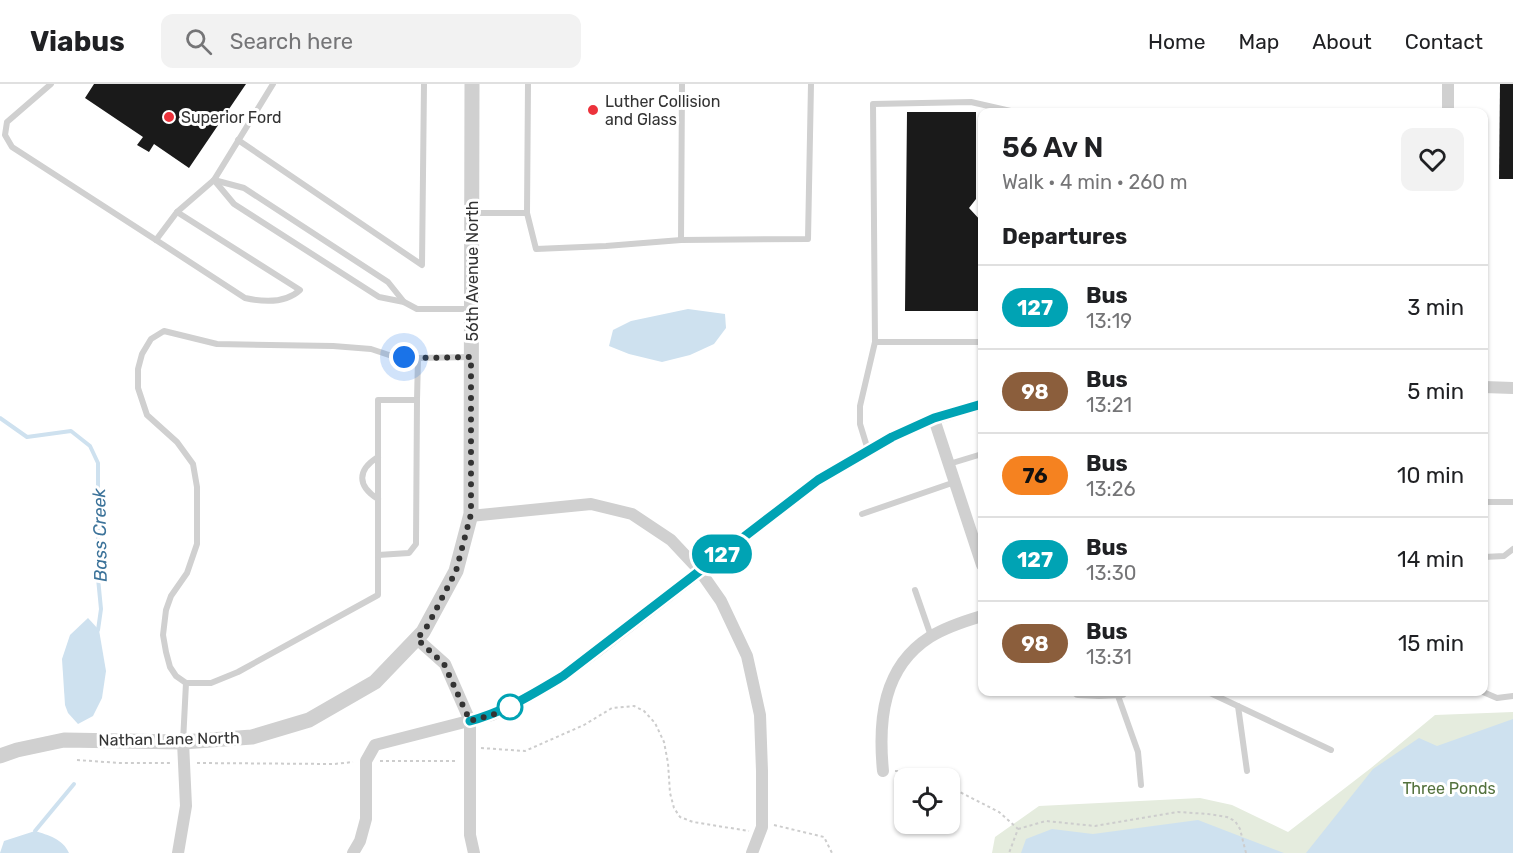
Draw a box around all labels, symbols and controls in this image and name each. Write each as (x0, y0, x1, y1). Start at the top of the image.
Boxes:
search box (161, 14, 581, 68)
text: Viabus (30, 25, 125, 58)
icon: search (182, 25, 215, 58)
text: Search here (230, 28, 353, 55)
text: Home (1148, 29, 1205, 54)
text: Map (1238, 29, 1279, 54)
text: About (1312, 29, 1372, 54)
text: Contact (1405, 29, 1483, 54)
place label: Luther Collision and Glass (605, 92, 720, 129)
marker: Luther Collision and Glass (586, 103, 600, 117)
place label: Superior Ford (181, 108, 282, 127)
marker: Superior Ford (162, 110, 176, 124)
button: heart (1401, 128, 1464, 191)
text: 56 Av N (1002, 131, 1104, 164)
text: Walk · 4 min · 260 m (1002, 170, 1188, 194)
street label: 56th Avenue North (463, 201, 482, 342)
text: Departures (1002, 223, 1127, 250)
text: Bus (1086, 282, 1128, 309)
text: 3 min (1407, 294, 1464, 321)
text: 127 (1017, 295, 1053, 320)
text: 13:19 (1086, 309, 1132, 333)
your location (389, 342, 419, 372)
text: Bus (1086, 366, 1128, 393)
text: 5 min (1407, 378, 1464, 405)
text: 98 (1021, 379, 1049, 404)
text: 13:21 (1086, 393, 1132, 417)
text: Bus (1086, 450, 1128, 477)
text: 10 min (1397, 462, 1464, 489)
text: 76 (1022, 463, 1048, 488)
text: 13:26 (1086, 477, 1136, 501)
water label: Bass Creek (88, 487, 112, 582)
line badge: 127 (688, 534, 756, 574)
text: Bus (1086, 534, 1128, 561)
text: 127 (704, 542, 740, 567)
text: 14 min (1397, 546, 1464, 573)
text: 127 (1017, 547, 1053, 572)
text: 13:30 (1086, 561, 1136, 585)
text: Bus (1086, 618, 1128, 645)
text: 15 min (1398, 630, 1464, 657)
text: 98 (1021, 631, 1049, 656)
text: 13:31 (1086, 645, 1132, 669)
unlabelled marker (497, 694, 523, 720)
street label: Nathan Lane North (98, 728, 240, 750)
map controls (894, 768, 960, 834)
button: locate (894, 768, 960, 834)
park label: Three Ponds (1402, 779, 1496, 798)

